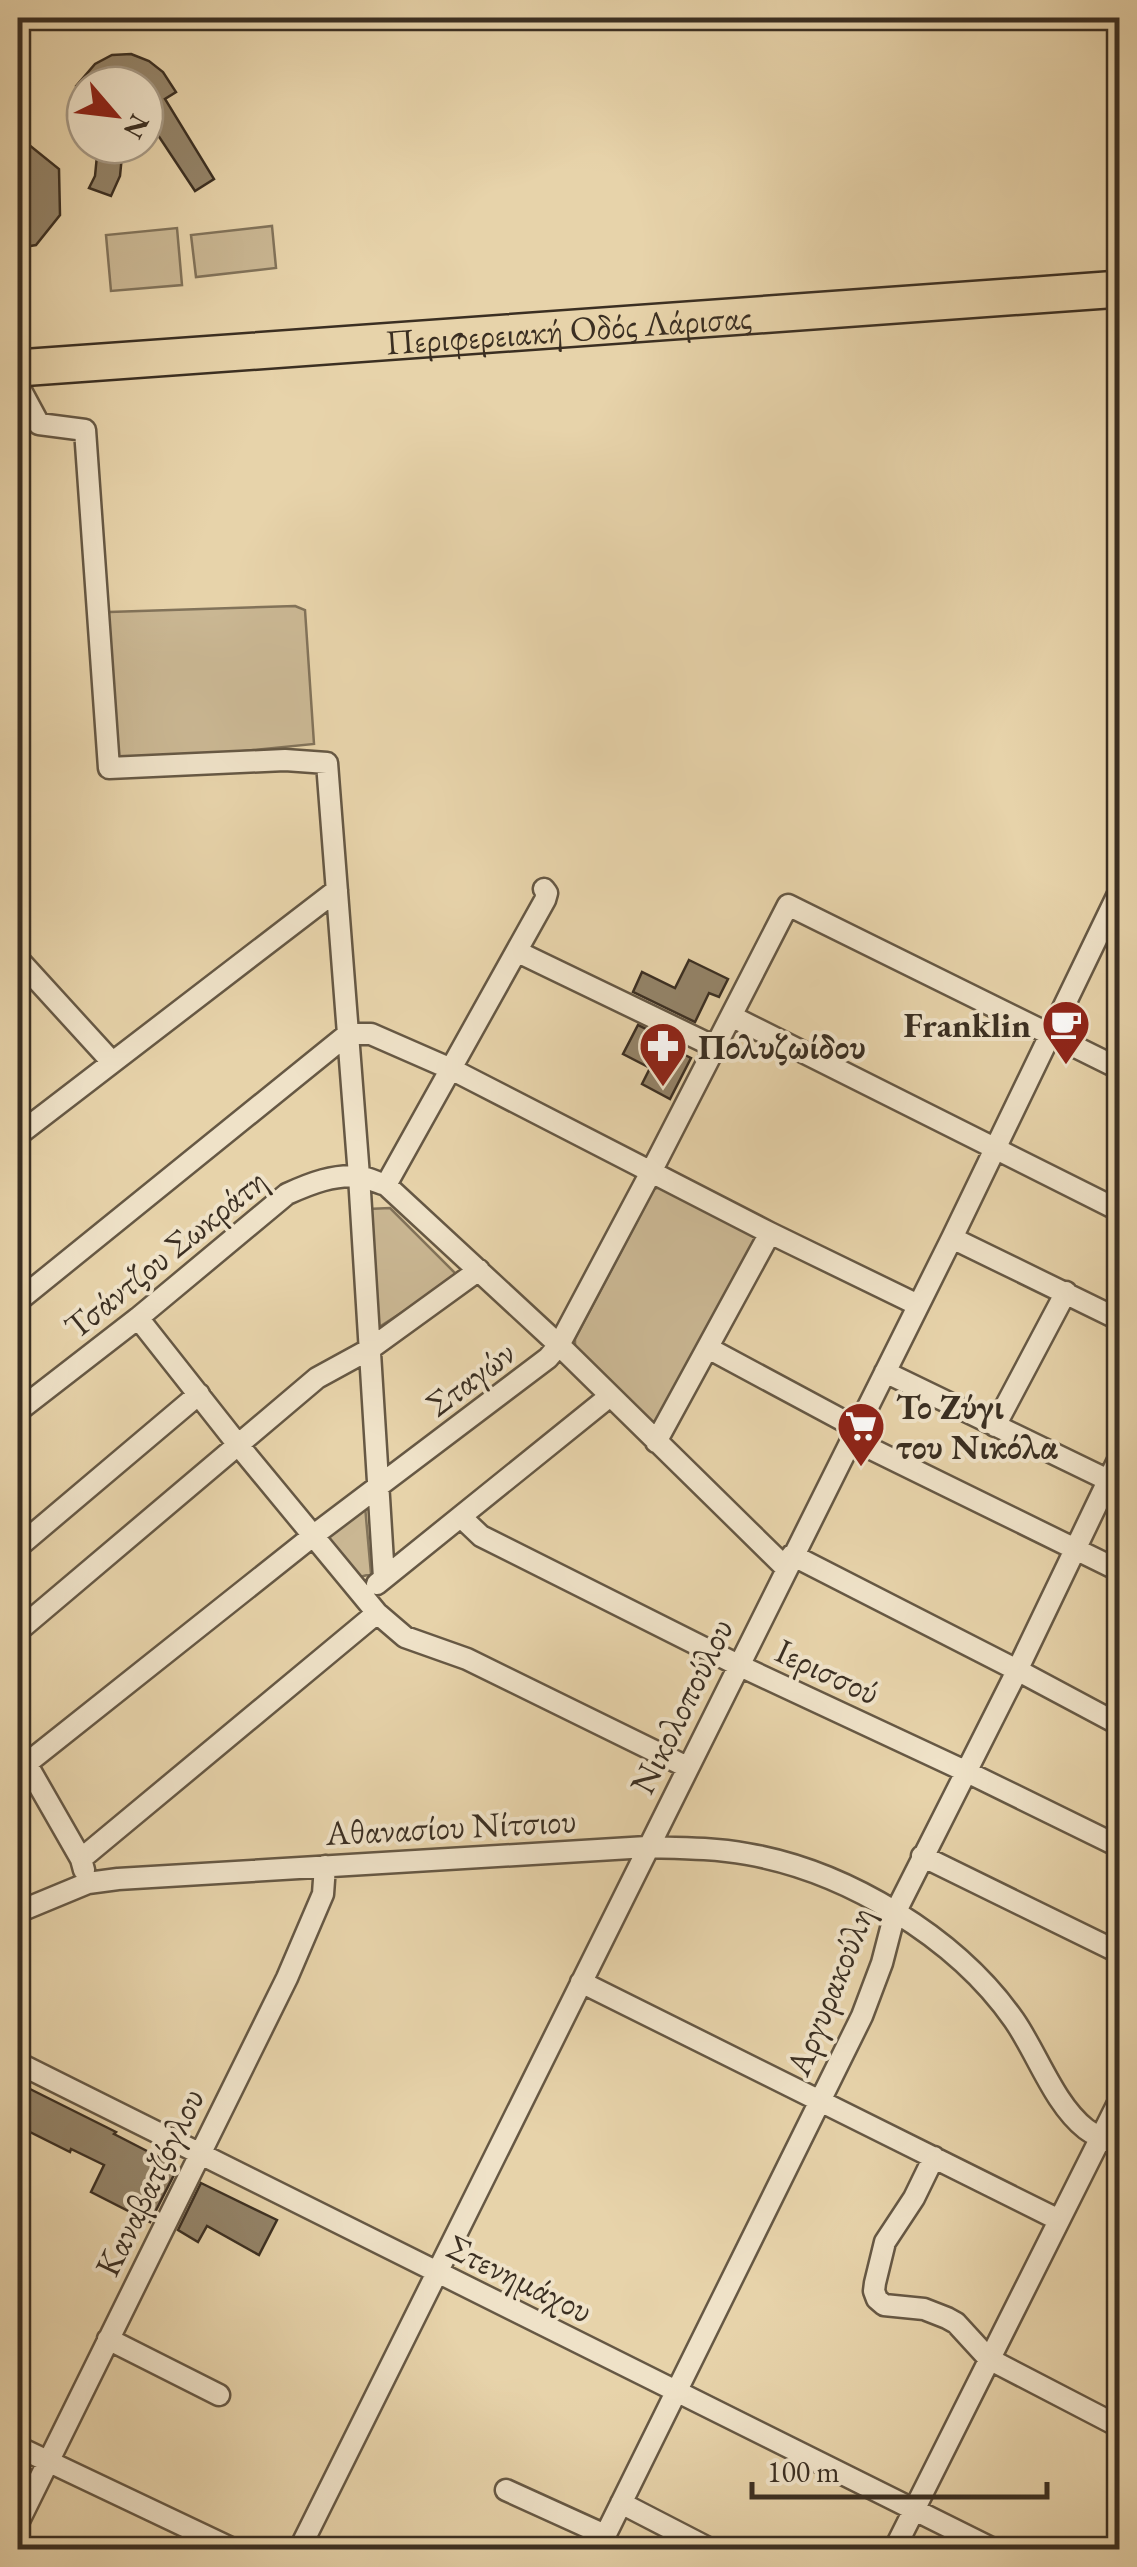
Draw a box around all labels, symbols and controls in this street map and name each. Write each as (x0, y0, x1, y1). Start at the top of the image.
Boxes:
north arrow (65, 65, 165, 165)
text: N (116, 108, 158, 145)
street label: Περιφερειακή Οδός Λάρισας (384, 293, 753, 364)
cafe icon: Franklin (1040, 998, 1092, 1066)
place label: Franklin (903, 1002, 1031, 1047)
pharmacy icon: Πολυζωίδου (637, 1020, 689, 1088)
place label: Πολυζωίδου (698, 1024, 866, 1069)
street label: Τσάντζου Σωκράτη (55, 1158, 275, 1348)
street label: Σταγών (416, 1330, 524, 1426)
place label: Το Ζύγι του Νικόλα (896, 1384, 1058, 1469)
supermarket icon: Το Ζύγι του Νικόλα (835, 1400, 887, 1468)
street label: Νικολοπούλου (619, 1611, 743, 1801)
street label: Ιερισσού (769, 1627, 887, 1715)
street label: Αθανασίου Νίτσιου (323, 1797, 578, 1855)
street label: Αργυρακούλη (774, 1900, 883, 2083)
street label: Καναβατζόγλου (84, 2081, 214, 2283)
street label: Στενημάχου (440, 2223, 600, 2333)
scale bar (752, 2437, 1047, 2499)
text: 100 m (767, 2452, 840, 2491)

